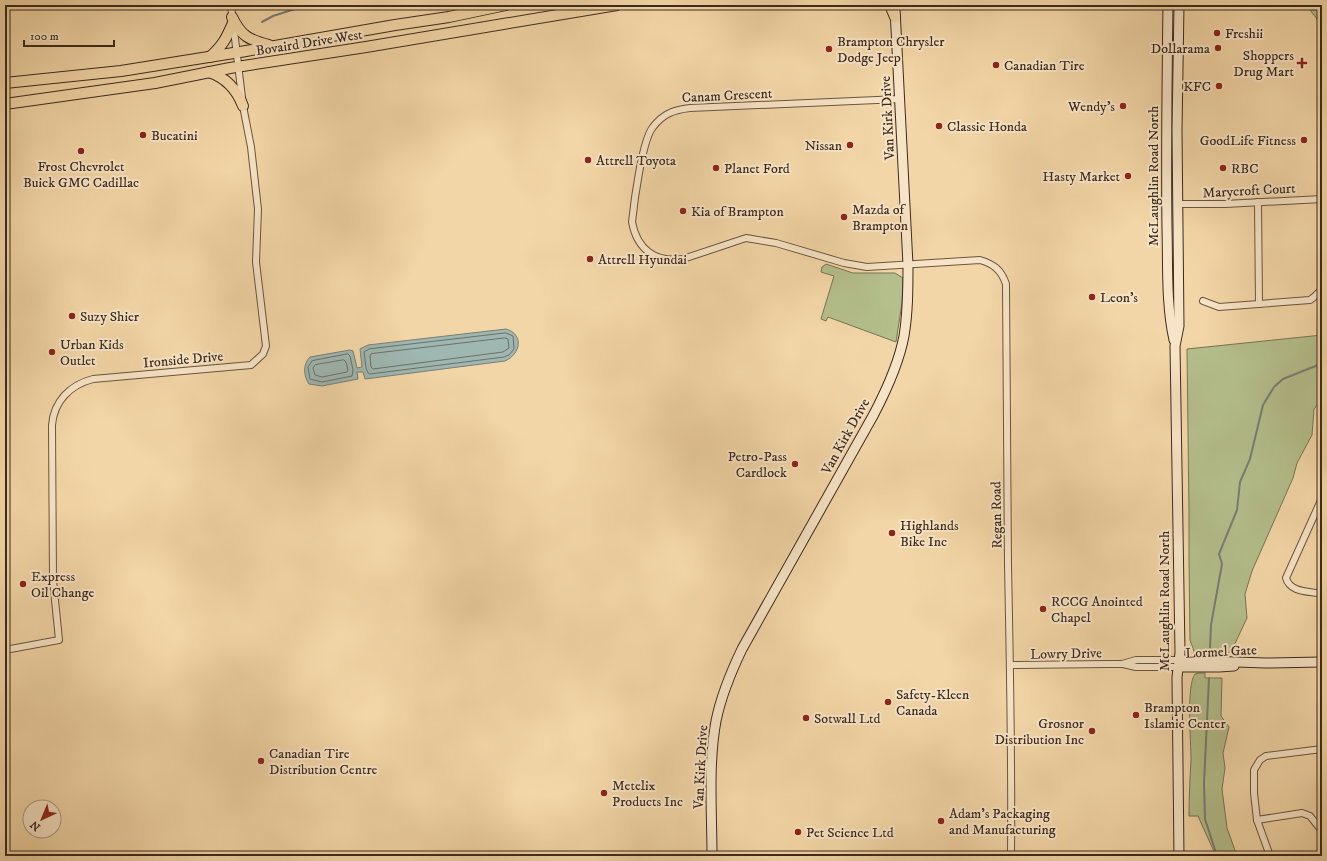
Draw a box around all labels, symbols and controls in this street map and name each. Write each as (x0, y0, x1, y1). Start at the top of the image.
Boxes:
scale bar (24, 22, 114, 48)
place label: Freshii (1225, 25, 1264, 43)
street label: Bovaird Drive West (254, 26, 364, 60)
marker: Freshii (1212, 28, 1222, 38)
text: 100 m (30, 29, 59, 44)
place label: Brampton Chrysler Dodge Jeep (837, 33, 945, 67)
place label: Dollarama (1151, 40, 1210, 58)
marker: Dollarama (1213, 43, 1223, 53)
marker: Brampton Chrysler Dodge Jeep (824, 44, 834, 54)
place label: Shoppers Drug Mart (1233, 47, 1295, 81)
place label: Canadian Tire (1004, 57, 1085, 75)
marker: Shoppers Drug Mart (1297, 58, 1307, 68)
marker: Canadian Tire (991, 60, 1001, 70)
street label: Van Kirk Drive (877, 75, 899, 161)
place label: KFC (1183, 78, 1211, 96)
marker: KFC (1214, 81, 1224, 91)
street label: Canam Crescent (681, 85, 773, 107)
place label: Wendy's (1067, 98, 1115, 116)
marker: Wendy's (1118, 101, 1128, 111)
street label: McLaughlin Road North (1145, 105, 1163, 246)
place label: Classic Honda (947, 118, 1027, 136)
marker: Classic Honda (934, 121, 944, 131)
place label: Bucatini (151, 127, 198, 145)
marker: Bucatini (138, 130, 148, 140)
place label: GoodLife Fitness (1200, 132, 1296, 150)
marker: GoodLife Fitness (1299, 135, 1309, 145)
place label: Nissan (805, 137, 843, 155)
marker: Nissan (845, 140, 855, 150)
marker: Frost Chevrolet Buick GMC Cadillac (76, 146, 86, 156)
place label: Attrell Toyota (596, 152, 676, 170)
marker: Attrell Toyota (583, 155, 593, 165)
place label: Frost Chevrolet Buick GMC Cadillac (23, 158, 139, 192)
place label: Planet Ford (724, 160, 790, 178)
place label: RBC (1231, 160, 1258, 178)
marker: Planet Ford (711, 163, 721, 173)
marker: RBC (1218, 163, 1228, 173)
place label: Hasty Market (1043, 168, 1121, 186)
marker: Hasty Market (1123, 171, 1133, 181)
street label: Marycroft Court (1202, 180, 1296, 202)
place label: Mazda of Brampton (852, 201, 909, 235)
place label: Kia of Brampton (691, 203, 784, 221)
marker: Kia of Brampton (678, 206, 688, 216)
marker: Mazda of Brampton (839, 212, 849, 222)
place label: Attrell Hyundai (598, 251, 687, 269)
marker: Attrell Hyundai (585, 254, 595, 264)
place label: Leon's (1100, 289, 1138, 307)
marker: Leon's (1087, 292, 1097, 302)
place label: Suzy Shier (80, 308, 140, 326)
marker: Suzy Shier (67, 311, 77, 321)
place label: Urban Kids Outlet (60, 336, 124, 370)
marker: Urban Kids Outlet (47, 347, 57, 357)
street label: Ironside Drive (142, 348, 224, 372)
street label: Van Kirk Drive (817, 395, 874, 478)
place label: Petro-Pass Cardlock (728, 448, 787, 482)
marker: Petro-Pass Cardlock (790, 459, 800, 469)
street label: Regan Road (987, 481, 1007, 549)
place label: Highlands Bike Inc (900, 517, 959, 551)
marker: Highlands Bike Inc (887, 528, 897, 538)
street label: McLaughlin Road North (1156, 530, 1174, 671)
place label: Express Oil Change (31, 568, 94, 602)
marker: Express Oil Change (18, 579, 28, 589)
place label: RCCG Anointed Chapel (1051, 593, 1143, 627)
marker: RCCG Anointed Chapel (1038, 604, 1048, 614)
street label: Lormel Gate (1185, 641, 1257, 663)
street label: Lowry Drive (1030, 644, 1102, 664)
place label: Safety-Kleen Canada (896, 686, 970, 720)
marker: Safety-Kleen Canada (883, 697, 893, 707)
place label: Brampton Islamic Center (1144, 699, 1226, 733)
place label: Sotwall Ltd (814, 710, 880, 728)
marker: Brampton Islamic Center (1131, 710, 1141, 720)
marker: Sotwall Ltd (801, 713, 811, 723)
place label: Grosnor Distribution Inc (994, 715, 1085, 749)
street label: Van Kirk Drive (690, 724, 712, 810)
marker: Grosnor Distribution Inc (1087, 726, 1097, 736)
place label: Canadian Tire Distribution Centre (269, 745, 378, 779)
marker: Canadian Tire Distribution Centre (256, 756, 266, 766)
place label: Metelix Products Inc (612, 777, 683, 811)
marker: Metelix Products Inc (599, 788, 609, 798)
north arrow (22, 799, 62, 839)
place label: Adam's Packaging and Manufacturing (949, 805, 1056, 839)
marker: Adam's Packaging and Manufacturing (936, 816, 946, 826)
text: N (28, 817, 44, 834)
place label: Pet Science Ltd (806, 824, 894, 842)
marker: Pet Science Ltd (793, 827, 803, 837)

